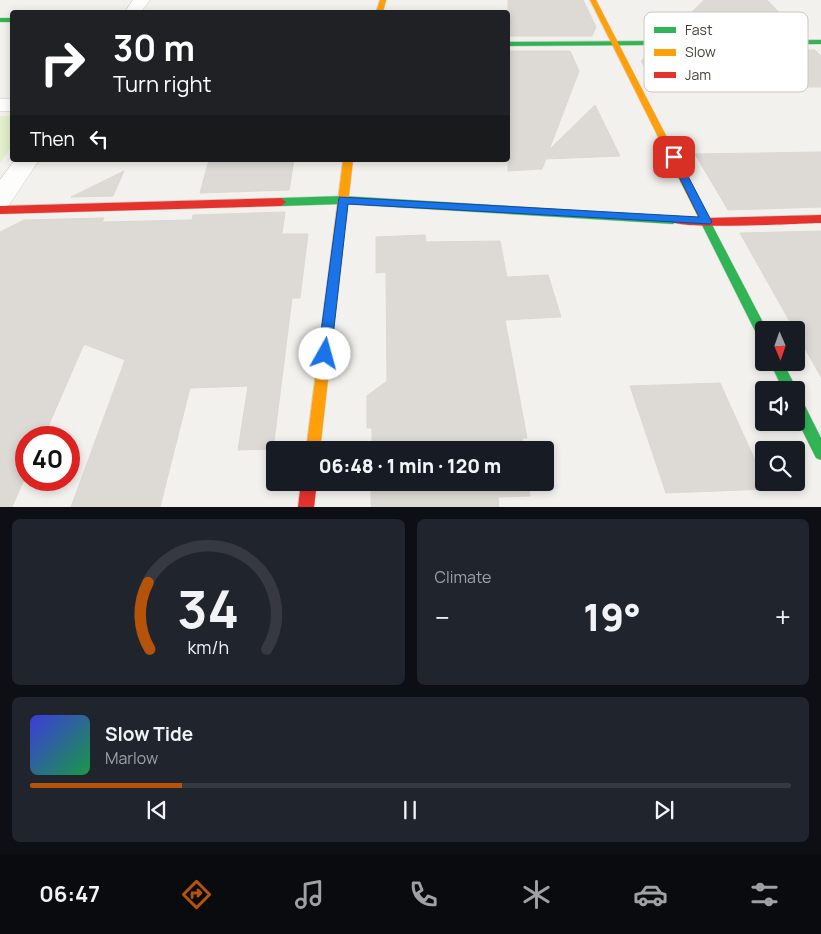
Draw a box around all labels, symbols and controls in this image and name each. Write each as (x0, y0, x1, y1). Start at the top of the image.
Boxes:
legend (644, 12, 808, 92)
text: Fast (685, 20, 713, 39)
text: 30 m (113, 24, 195, 72)
icon: right (30, 30, 95, 95)
text: Slow (685, 42, 716, 61)
text: Jam (685, 65, 711, 84)
text: Turn right (113, 69, 211, 99)
icon: left (85, 125, 113, 153)
text: Then (30, 126, 75, 152)
pin (653, 136, 695, 178)
icon: arrive (660, 143, 688, 171)
north arrow (755, 321, 805, 371)
map controls (755, 321, 805, 491)
position arrow (298, 327, 350, 379)
button: sound (755, 381, 805, 431)
speed limit sign: 40 (15, 426, 80, 491)
button: search (755, 441, 805, 491)
text: 06:48 · 1 min · 120 m (319, 453, 501, 479)
text: Climate (435, 566, 491, 588)
text: 34 (177, 573, 239, 644)
text: 19° (583, 590, 641, 642)
text: − (435, 598, 450, 636)
text: + (775, 598, 791, 636)
text: km/h (187, 635, 229, 659)
text: Slow Tide (105, 721, 193, 747)
text: Marlow (105, 747, 158, 769)
icon: previous (143, 796, 171, 824)
icon: pause (396, 796, 424, 824)
icon: next (650, 796, 678, 824)
icon: directions (179, 877, 214, 912)
icon: music (292, 877, 327, 912)
icon: phone (406, 877, 441, 912)
icon: climate (519, 877, 554, 912)
icon: car (633, 877, 668, 912)
icon: filters (747, 877, 782, 912)
text: 06:47 (39, 879, 100, 909)

